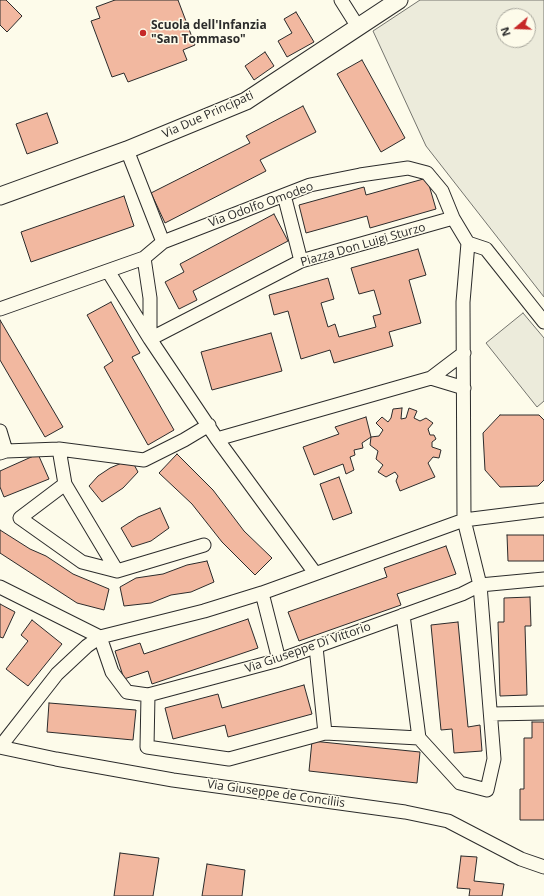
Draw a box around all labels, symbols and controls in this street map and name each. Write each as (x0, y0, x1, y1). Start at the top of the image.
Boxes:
north arrow (496, 8, 536, 48)
place label: Scuola dell'Infanzia "San Tommaso" (151, 19, 267, 47)
text: N (497, 25, 514, 38)
marker: Scuola dell'Infanzia "San Tommaso" (138, 28, 148, 38)
street label: Via Due Principati (160, 88, 256, 142)
street label: Via Odolfo Omodeo (207, 179, 315, 231)
street label: Piazza Don Luigi Sturzo (299, 220, 427, 270)
street label: Via Giuseppe Di Vittorio (243, 620, 373, 676)
street label: Via Giuseppe de Conciliis (206, 777, 346, 811)

